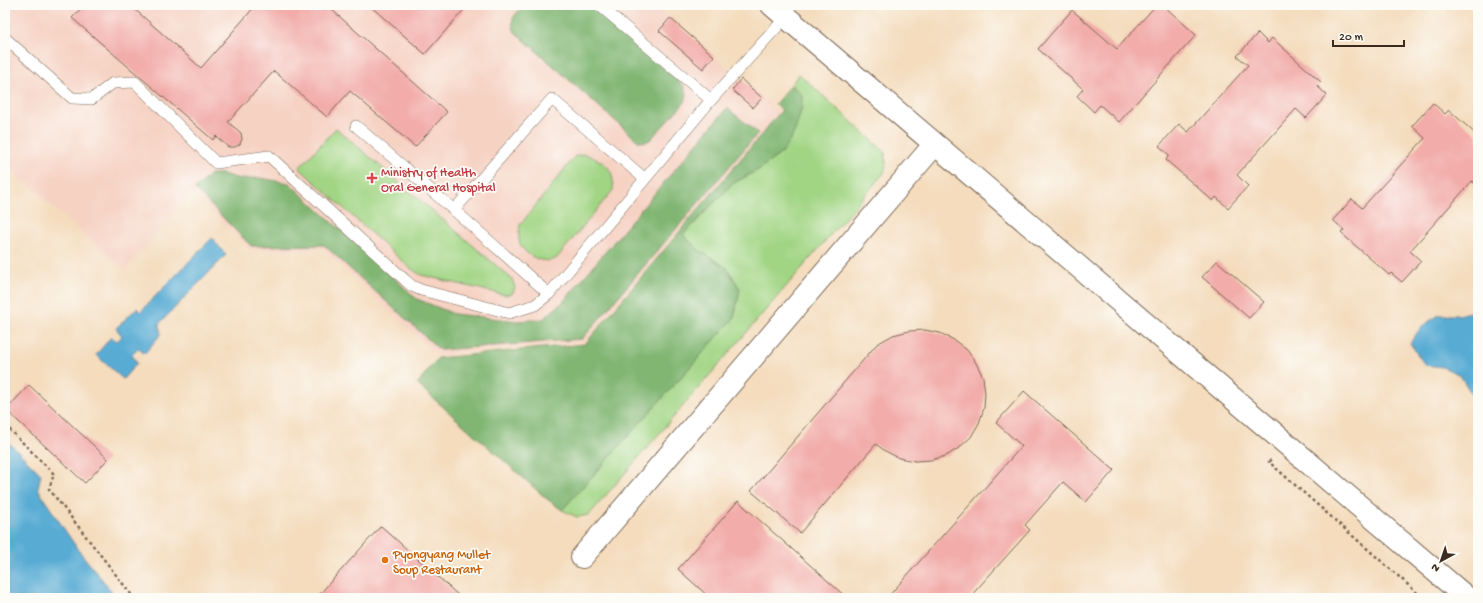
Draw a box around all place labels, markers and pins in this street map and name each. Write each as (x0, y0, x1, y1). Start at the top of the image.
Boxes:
place label: Ministry of Health Oral General Hospital (381, 166, 496, 196)
marker: Ministry of Health Oral General Hospital (366, 172, 378, 184)
place label: Pyongyang Mullet Soup Restaurant (392, 548, 492, 578)
marker: Pyongyang Mullet Soup Restaurant (380, 555, 390, 565)

